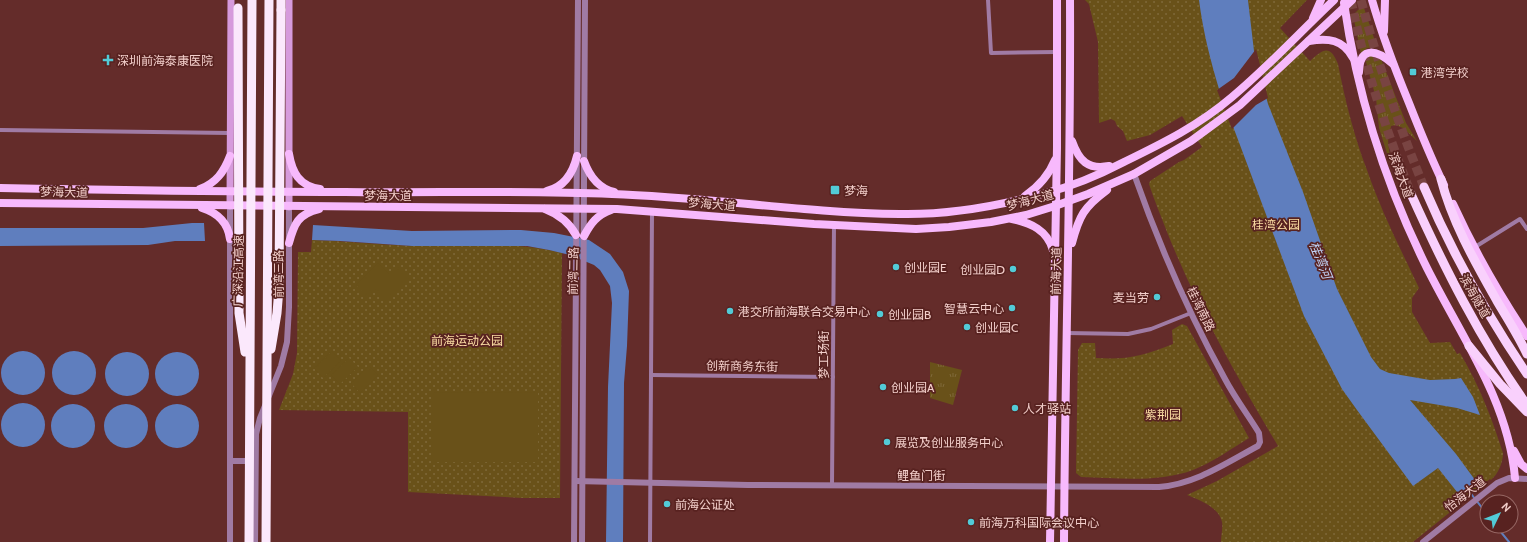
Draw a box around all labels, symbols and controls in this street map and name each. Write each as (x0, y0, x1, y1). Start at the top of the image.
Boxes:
place label: 深圳前海泰康医院 (117, 53, 213, 68)
marker: 深圳前海泰康医院 (102, 54, 114, 66)
place label: 港湾学校 (1421, 65, 1469, 80)
marker: 港湾学校 (1408, 67, 1418, 77)
street label: 滨海大道 (1386, 150, 1416, 200)
place label: 梦海 (844, 183, 868, 198)
street label: 梦海大道 (40, 184, 88, 200)
marker: 梦海 (829, 184, 841, 196)
street label: 梦海大道 (1005, 187, 1055, 213)
street label: 梦海大道 (364, 188, 412, 203)
street label: 梦海大道 (687, 194, 737, 214)
park label: 桂湾公园 (1252, 217, 1300, 232)
street label: 广深沿江高速 (230, 235, 246, 307)
water label: 桂湾河 (1306, 239, 1337, 284)
street label: 前湾二路 (565, 247, 581, 295)
street label: 前海大道 (1048, 247, 1064, 295)
street label: 前湾三路 (271, 250, 286, 298)
place label: 创业园E (904, 260, 947, 275)
marker: 创业园E (891, 262, 901, 272)
place label: 创业园D (960, 262, 1005, 277)
marker: 创业园D (1008, 264, 1018, 274)
street label: 滨海隧道 (1457, 271, 1493, 321)
street label: 桂湾南路 (1184, 284, 1218, 334)
place label: 麦当劳 (1113, 290, 1149, 305)
marker: 麦当劳 (1152, 292, 1162, 302)
place label: 智慧云中心 (944, 301, 1004, 316)
marker: 智慧云中心 (1007, 303, 1017, 313)
place label: 港交所前海联合交易中心 (738, 304, 870, 319)
marker: 港交所前海联合交易中心 (725, 306, 735, 316)
place label: 创业园B (888, 307, 931, 322)
marker: 创业园B (875, 309, 885, 319)
place label: 创业园C (975, 320, 1018, 335)
marker: 创业园C (962, 322, 972, 332)
street label: 梦工场街 (816, 331, 831, 379)
park label: 前海运动公园 (431, 333, 503, 348)
street label: 创新商务东街 (706, 358, 778, 374)
place label: 创业园A (891, 380, 935, 395)
marker: 创业园A (878, 382, 888, 392)
place label: 人才驿站 (1023, 401, 1071, 416)
marker: 人才驿站 (1010, 403, 1020, 413)
park label: 紫荆园 (1145, 407, 1181, 422)
place label: 展览及创业服务中心 (895, 435, 1003, 450)
marker: 展览及创业服务中心 (882, 437, 892, 447)
street label: 鲤鱼门街 (897, 468, 945, 483)
street label: 怡海大道 (1441, 473, 1489, 515)
north arrow (1479, 494, 1519, 534)
place label: 前海公证处 (675, 497, 735, 512)
marker: 前海公证处 (662, 499, 672, 509)
text: N (1499, 500, 1514, 515)
place label: 前海万科国际会议中心 (979, 515, 1099, 530)
marker: 前海万科国际会议中心 (966, 517, 976, 527)

